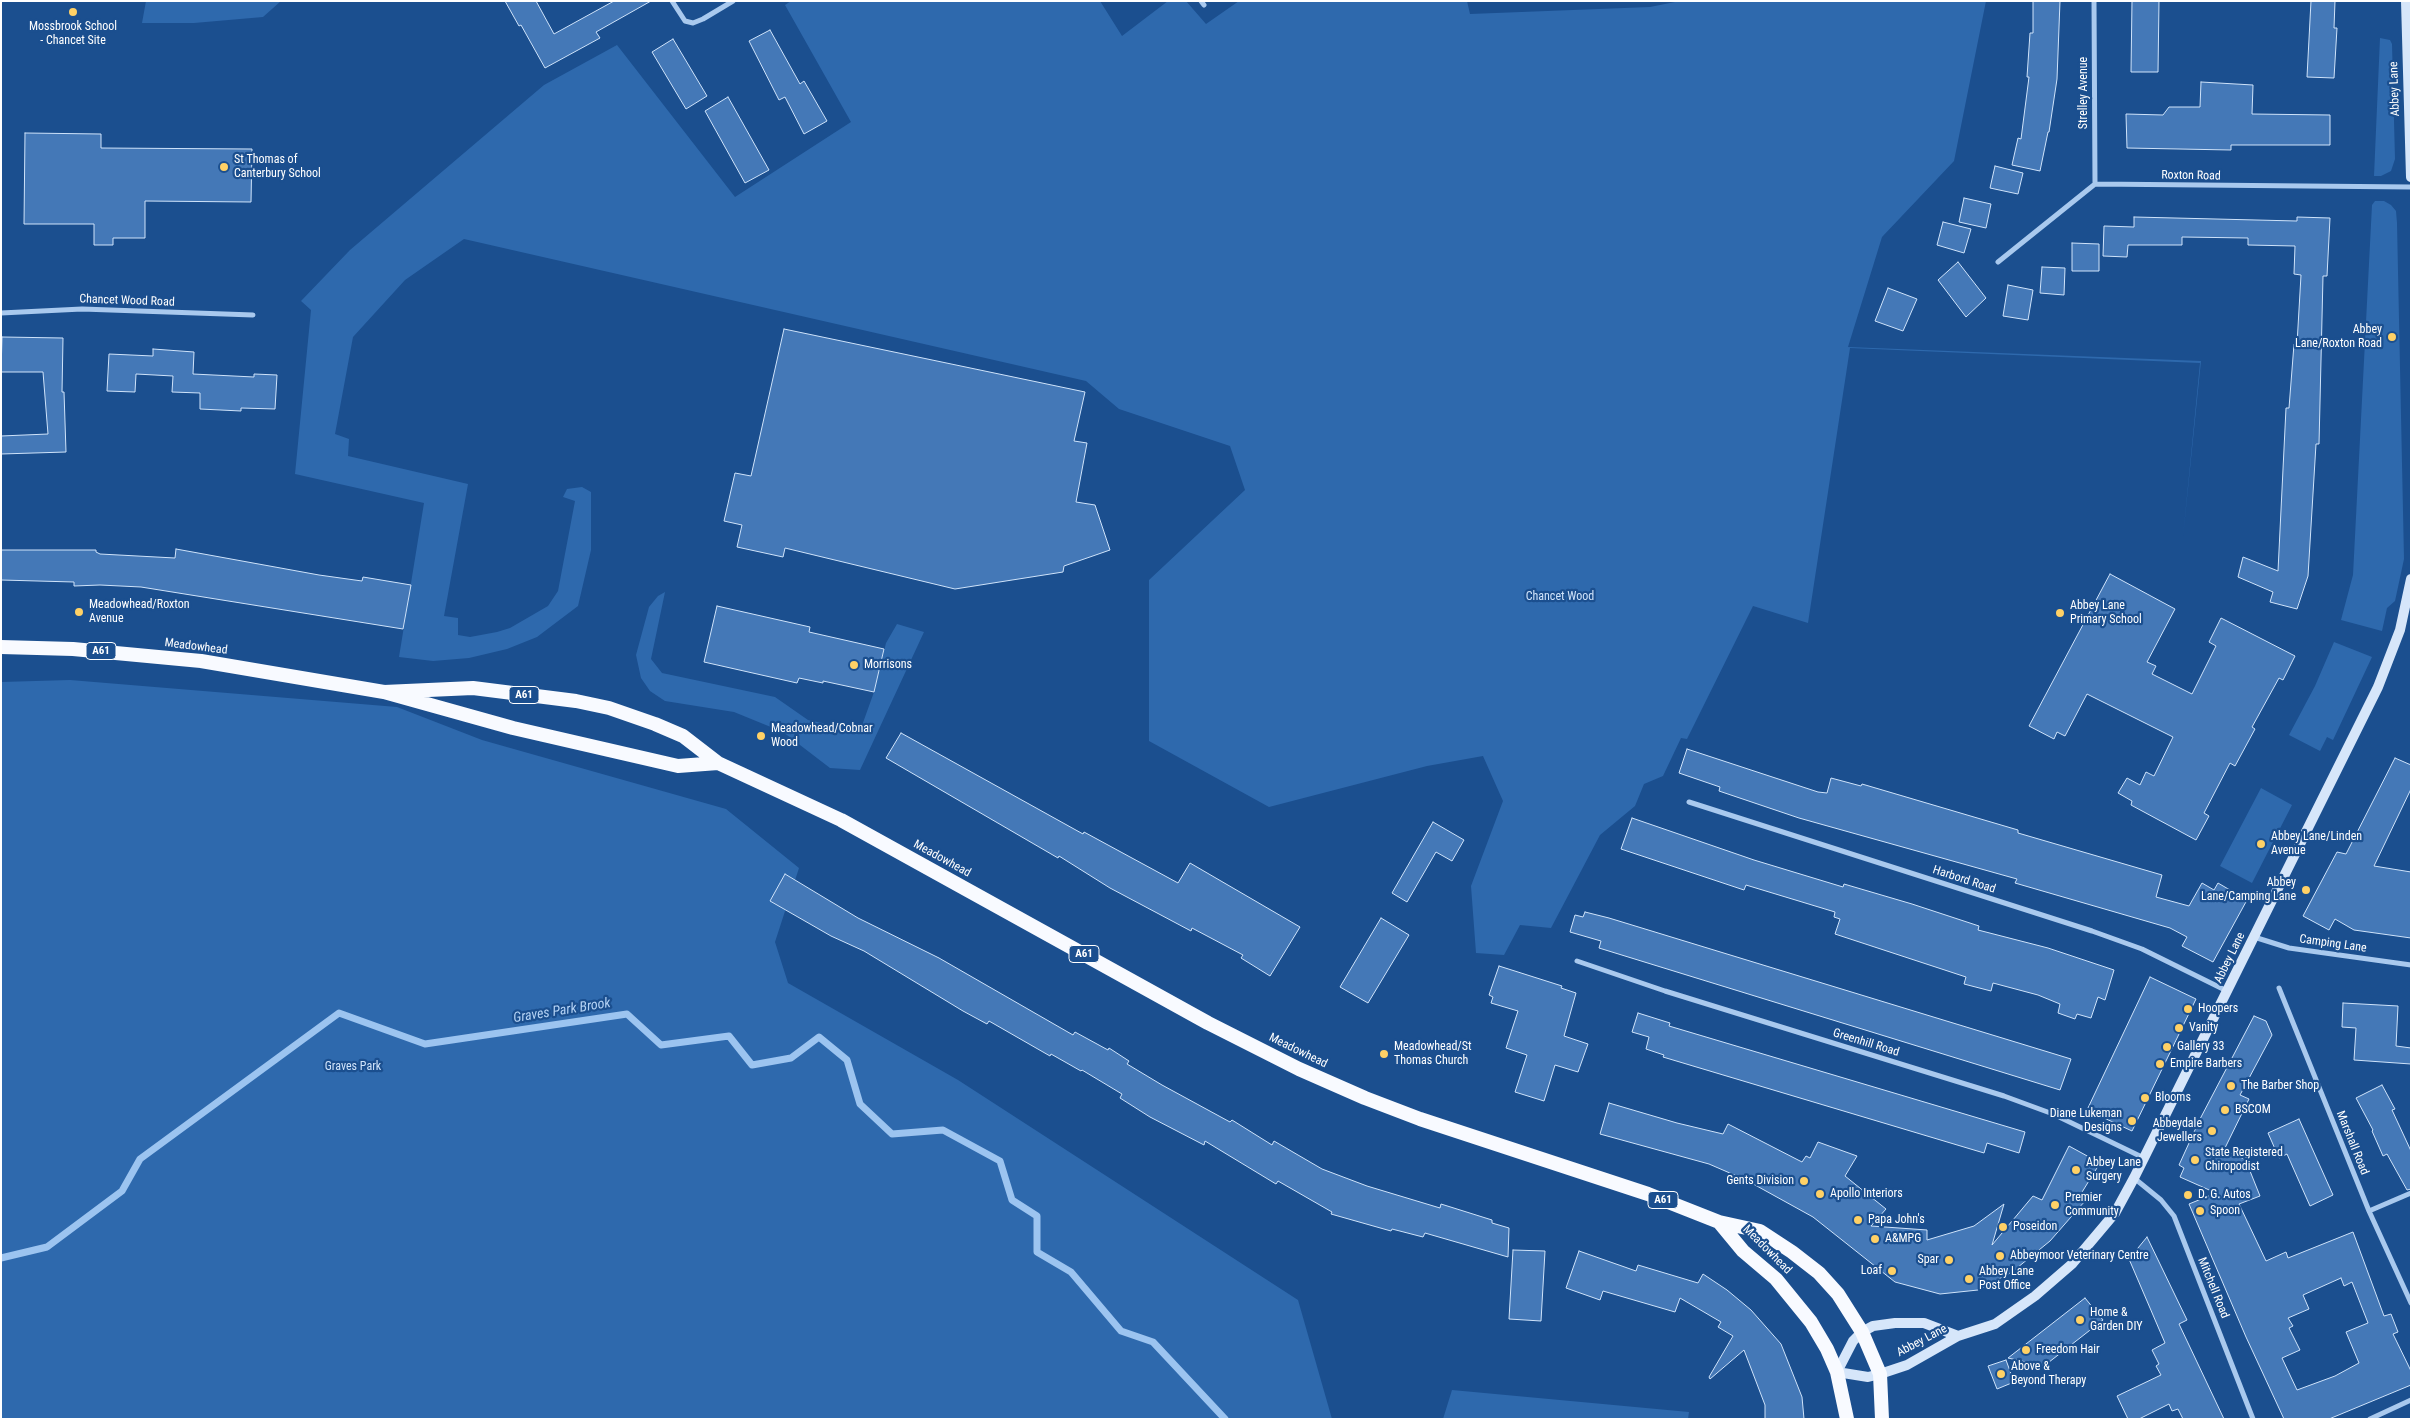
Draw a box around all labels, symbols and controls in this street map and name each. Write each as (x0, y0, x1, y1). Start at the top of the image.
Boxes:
marker: Mossbrook School - Chancet Site (67, 6, 79, 18)
place label: Mossbrook School - Chancet Site (29, 20, 117, 48)
street label: Strelley Avenue (2077, 57, 2091, 129)
street label: Abbey Lane (2387, 61, 2403, 117)
place label: St Thomas of Canterbury School (234, 153, 321, 181)
marker: St Thomas of Canterbury School (218, 161, 230, 173)
street label: Roxton Road (2161, 168, 2221, 184)
street label: Chancet Wood Road (79, 292, 175, 310)
place label: Abbey Lane/Roxton Road (2295, 323, 2382, 351)
marker: Abbey Lane/Roxton Road (2386, 331, 2398, 343)
park label: Chancet Wood (1526, 590, 1594, 604)
place label: Meadowhead/Roxton Avenue (89, 598, 190, 626)
place label: Abbey Lane Primary School (2070, 599, 2142, 627)
marker: Meadowhead/Roxton Avenue (73, 606, 85, 618)
marker: Abbey Lane Primary School (2054, 607, 2066, 619)
street label: Meadowhead (164, 636, 228, 658)
road number: A61 (86, 642, 116, 659)
place label: Morrisons (864, 658, 912, 672)
marker: Morrisons (848, 659, 860, 671)
road number: A61 (509, 686, 539, 704)
place label: Meadowhead/Cobnar Wood (771, 722, 873, 750)
marker: Meadowhead/Cobnar Wood (755, 730, 767, 742)
place label: Abbey Lane/Linden Avenue (2271, 830, 2362, 858)
street label: Meadowhead (911, 837, 973, 881)
marker: Abbey Lane/Linden Avenue (2255, 838, 2267, 850)
street label: Harbord Road (1931, 863, 1997, 897)
place label: Abbey Lane/Camping Lane (2201, 876, 2296, 904)
marker: Abbey Lane/Camping Lane (2300, 884, 2312, 896)
street label: Abbey Lane (2211, 930, 2249, 986)
street label: Camping Lane (2299, 932, 2367, 956)
road number: A61 (1069, 946, 1099, 962)
water label: Graves Park Brook (512, 995, 612, 1027)
place label: Hoopers (2198, 1002, 2238, 1016)
marker: Hoopers (2182, 1003, 2194, 1015)
place label: Vanity (2189, 1021, 2218, 1035)
marker: Vanity (2173, 1022, 2185, 1034)
street label: Greenhill Road (1831, 1026, 1901, 1060)
street label: Meadowhead (1266, 1031, 1330, 1071)
place label: Meadowhead/St Thomas Church (1394, 1040, 1472, 1068)
place label: Gallery 33 (2177, 1040, 2224, 1054)
marker: Gallery 33 (2161, 1041, 2173, 1053)
marker: Meadowhead/St Thomas Church (1378, 1048, 1390, 1060)
place label: Empire Barbers (2170, 1057, 2242, 1071)
marker: Empire Barbers (2154, 1058, 2166, 1070)
park label: Graves Park (325, 1060, 381, 1074)
place label: The Barber Shop (2241, 1079, 2319, 1093)
marker: The Barber Shop (2225, 1080, 2237, 1092)
place label: Blooms (2155, 1091, 2191, 1105)
marker: Blooms (2139, 1092, 2151, 1104)
place label: BSCOM (2235, 1103, 2271, 1117)
marker: BSCOM (2219, 1104, 2231, 1116)
place label: Diane Lukeman Designs (2050, 1107, 2122, 1135)
street label: Marshall Road (2333, 1109, 2371, 1177)
marker: Diane Lukeman Designs (2126, 1115, 2138, 1127)
place label: Abbeydale Jewellers (2153, 1117, 2202, 1145)
marker: Abbeydale Jewellers (2206, 1125, 2218, 1137)
place label: State Registered Chiropodist (2205, 1146, 2283, 1174)
marker: State Registered Chiropodist (2189, 1154, 2201, 1166)
place label: Abbey Lane Surgery (2086, 1156, 2141, 1184)
marker: Abbey Lane Surgery (2070, 1164, 2082, 1176)
place label: Gents Division (1726, 1174, 1794, 1188)
marker: Gents Division (1798, 1175, 1810, 1187)
place label: Apollo Interiors (1830, 1187, 1903, 1201)
marker: Apollo Interiors (1814, 1188, 1826, 1200)
place label: D. G. Autos (2198, 1188, 2251, 1202)
marker: D. G. Autos (2182, 1189, 2194, 1201)
place label: Premier Community (2065, 1191, 2119, 1219)
road number: A61 (1648, 1192, 1678, 1208)
marker: Premier Community (2049, 1199, 2061, 1211)
place label: Spoon (2210, 1204, 2240, 1218)
marker: Spoon (2194, 1205, 2206, 1217)
place label: Papa John's (1868, 1213, 1925, 1227)
marker: Papa John's (1852, 1214, 1864, 1226)
place label: Poseidon (2013, 1220, 2057, 1234)
marker: Poseidon (1997, 1221, 2009, 1233)
street label: Meadowhead (1740, 1223, 1794, 1277)
place label: A&MPG (1885, 1232, 1921, 1246)
marker: A&MPG (1869, 1233, 1881, 1245)
place label: Abbeymoor Veterinary Centre (2010, 1249, 2149, 1263)
marker: Abbeymoor Veterinary Centre (1994, 1250, 2006, 1262)
place label: Spar (1917, 1253, 1939, 1267)
marker: Spar (1943, 1254, 1955, 1266)
street label: Mitchell Road (2194, 1255, 2232, 1321)
place label: Loaf (1861, 1264, 1882, 1278)
marker: Loaf (1886, 1265, 1898, 1277)
place label: Abbey Lane Post Office (1979, 1265, 2034, 1293)
marker: Abbey Lane Post Office (1963, 1273, 1975, 1285)
place label: Home & Garden DIY (2090, 1306, 2143, 1334)
marker: Home & Garden DIY (2074, 1314, 2086, 1326)
street label: Abbey Lane (1894, 1322, 1950, 1360)
place label: Freedom Hair (2036, 1343, 2100, 1357)
marker: Freedom Hair (2020, 1344, 2032, 1356)
place label: Above & Beyond Therapy (2011, 1360, 2086, 1388)
marker: Above & Beyond Therapy (1995, 1368, 2007, 1380)

